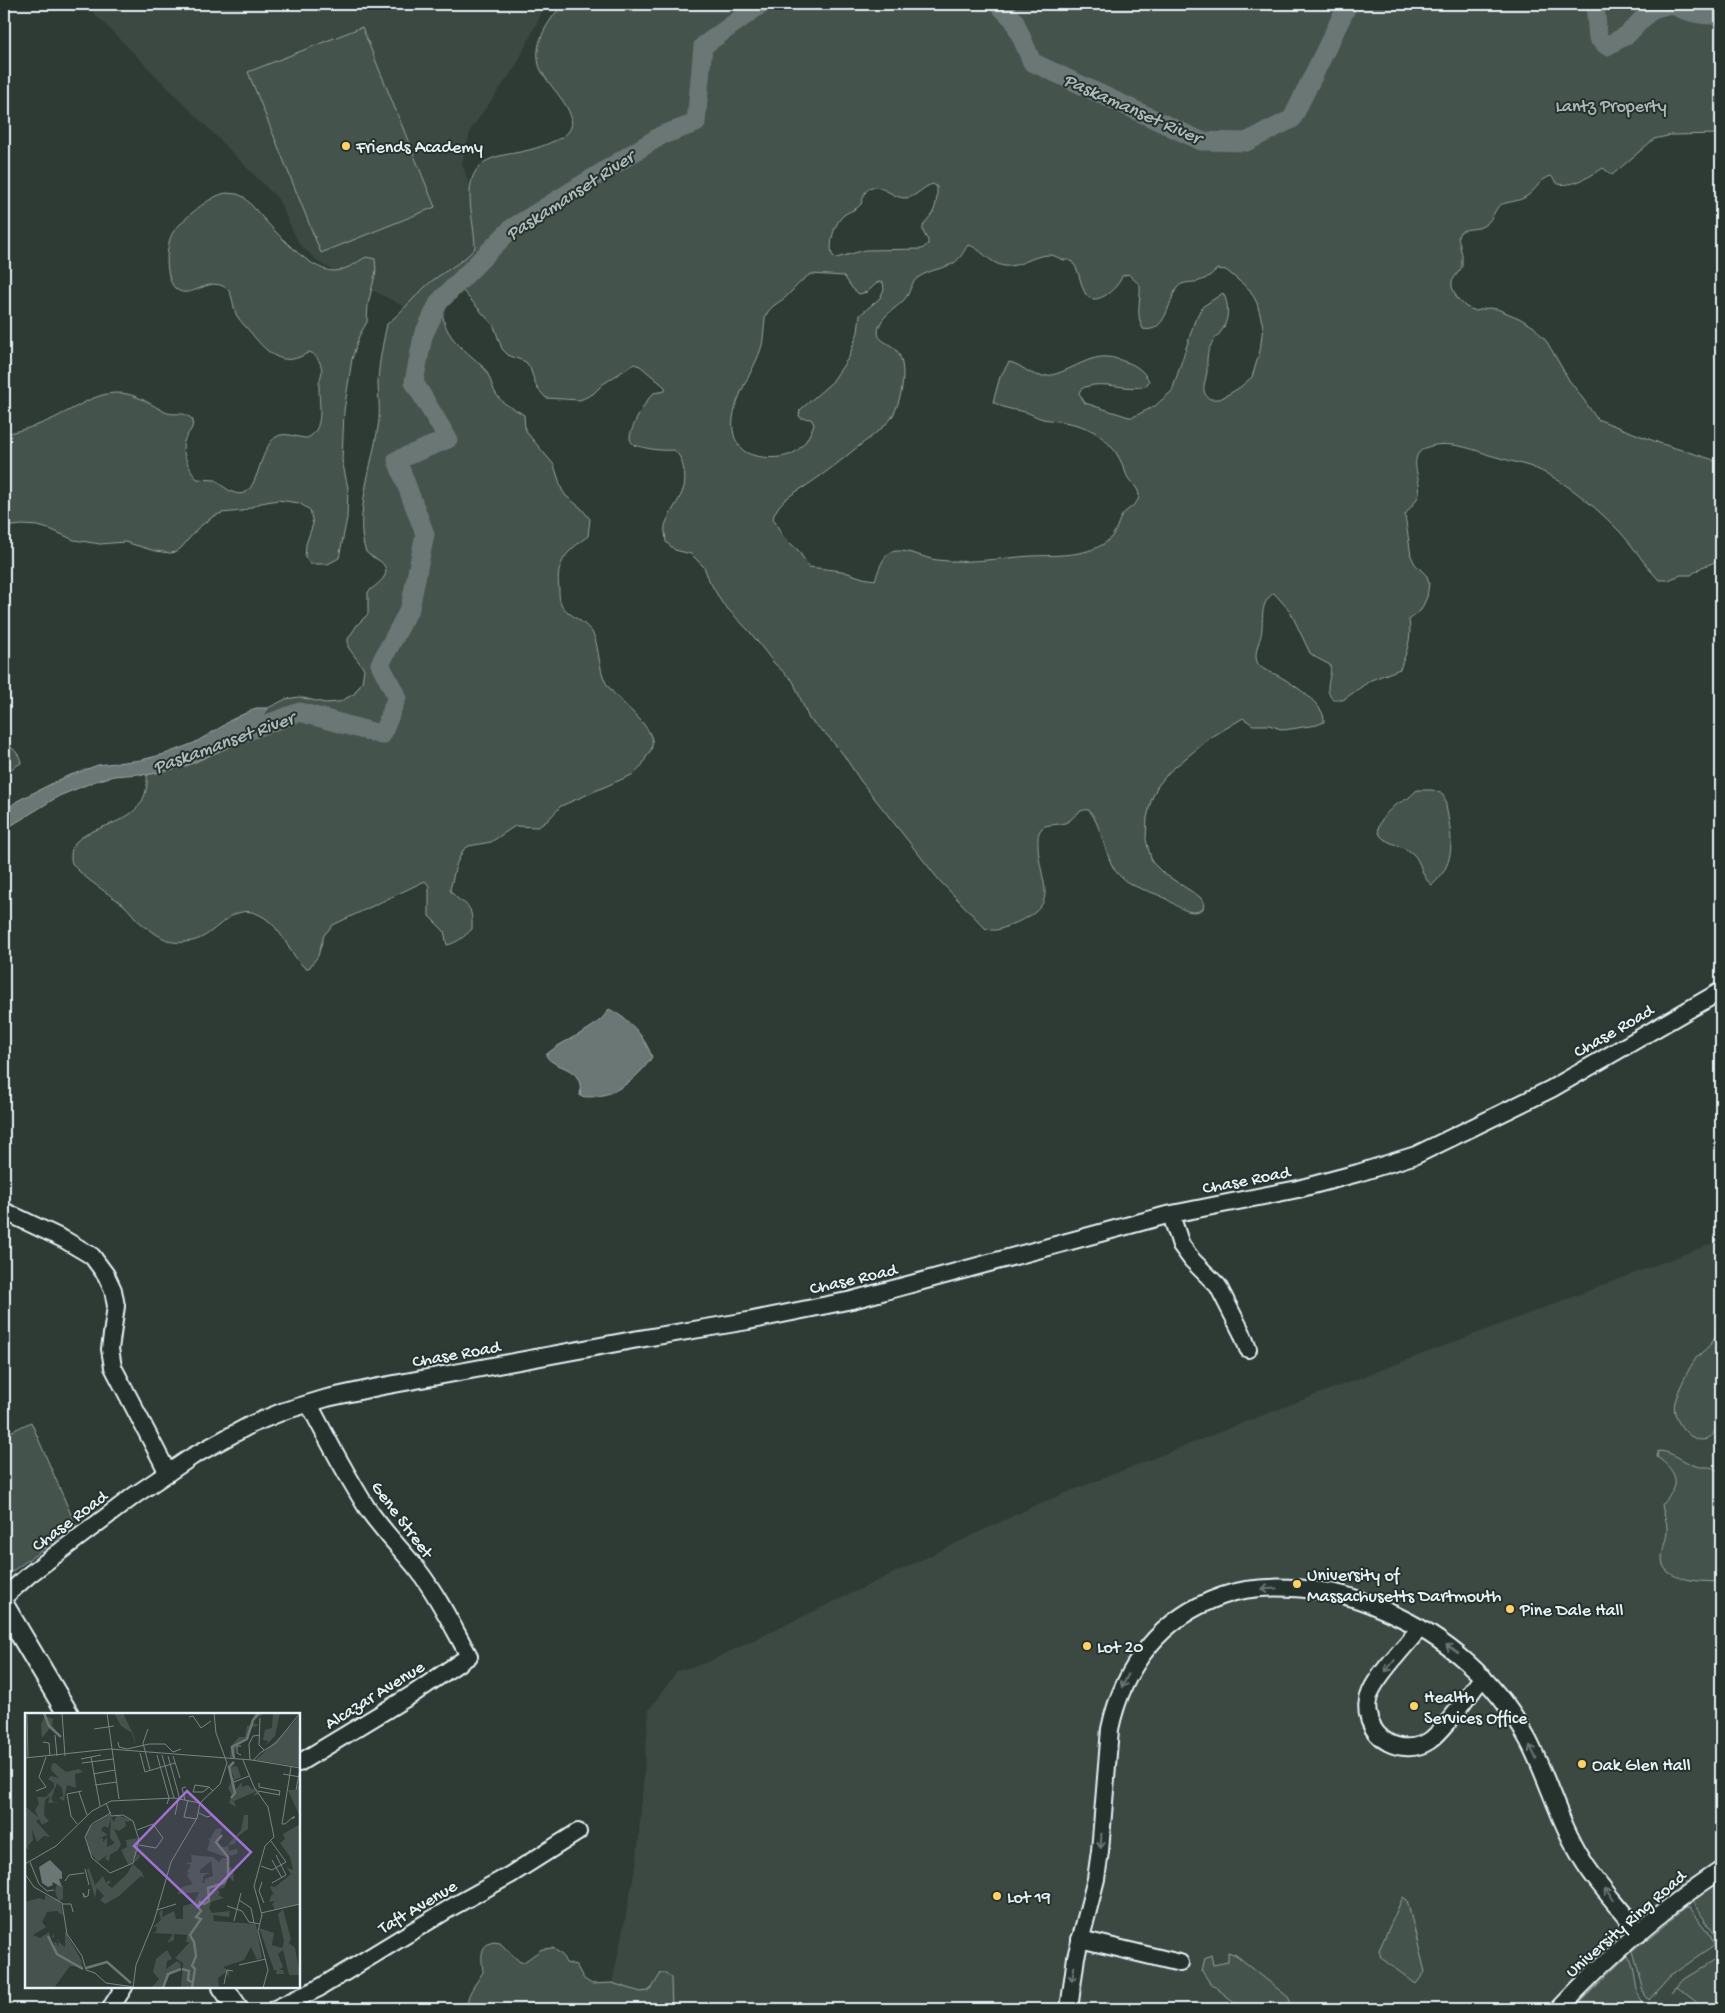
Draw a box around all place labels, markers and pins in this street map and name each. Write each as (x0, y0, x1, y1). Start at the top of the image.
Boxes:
place label: Friends Academy (355, 138, 483, 159)
marker: Friends Academy (340, 140, 352, 152)
place label: University of Massachusetts Dartmouth (1307, 1566, 1502, 1608)
marker: University of Massachusetts Dartmouth (1291, 1578, 1303, 1590)
place label: Pine Dale Hall (1519, 1601, 1623, 1622)
marker: Pine Dale Hall (1504, 1603, 1516, 1615)
place label: Lot 20 (1097, 1638, 1144, 1659)
marker: Lot 20 (1081, 1640, 1093, 1652)
place label: Health Services Office (1424, 1688, 1528, 1730)
marker: Health Services Office (1408, 1700, 1420, 1712)
place label: Oak Glen Hall (1592, 1756, 1691, 1777)
marker: Oak Glen Hall (1576, 1758, 1588, 1770)
place label: Lot 19 (1007, 1888, 1051, 1909)
marker: Lot 19 (991, 1890, 1003, 1902)

